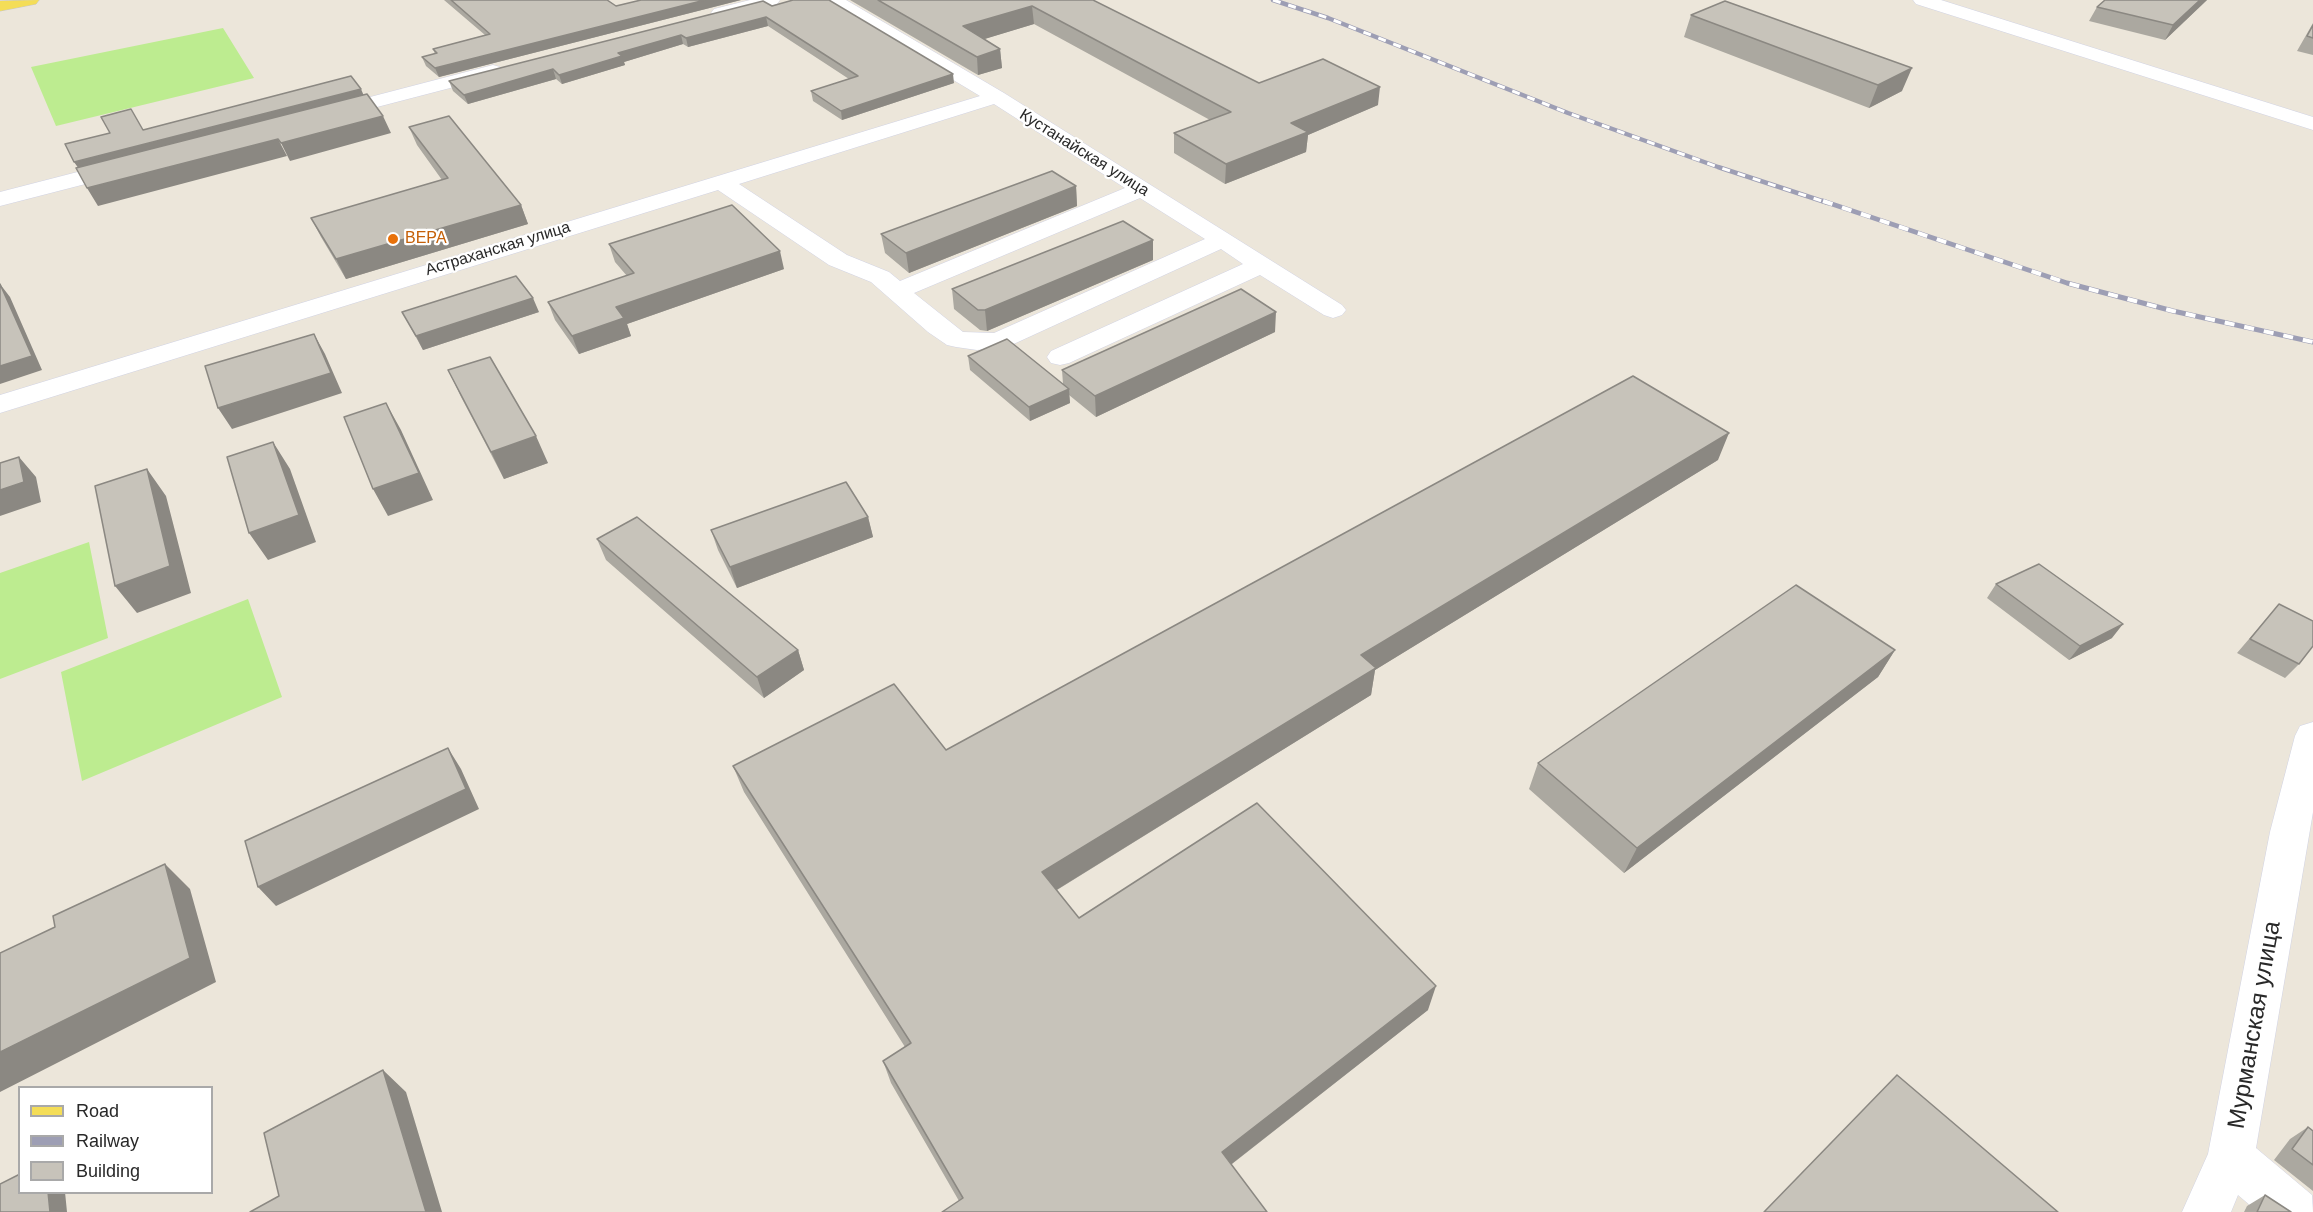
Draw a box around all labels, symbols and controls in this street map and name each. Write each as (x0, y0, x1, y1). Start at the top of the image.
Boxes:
street label: Кустанайская улица (1016, 105, 1152, 201)
street label: Астраханская улица (423, 218, 573, 280)
place label: ВЕРА (405, 229, 447, 249)
marker: ВЕРА (386, 232, 400, 246)
street label: Мурманская улица (2223, 919, 2287, 1131)
legend (18, 1086, 213, 1194)
text: Road (76, 1101, 119, 1121)
text: Railway (76, 1131, 139, 1151)
text: Building (76, 1161, 140, 1181)

